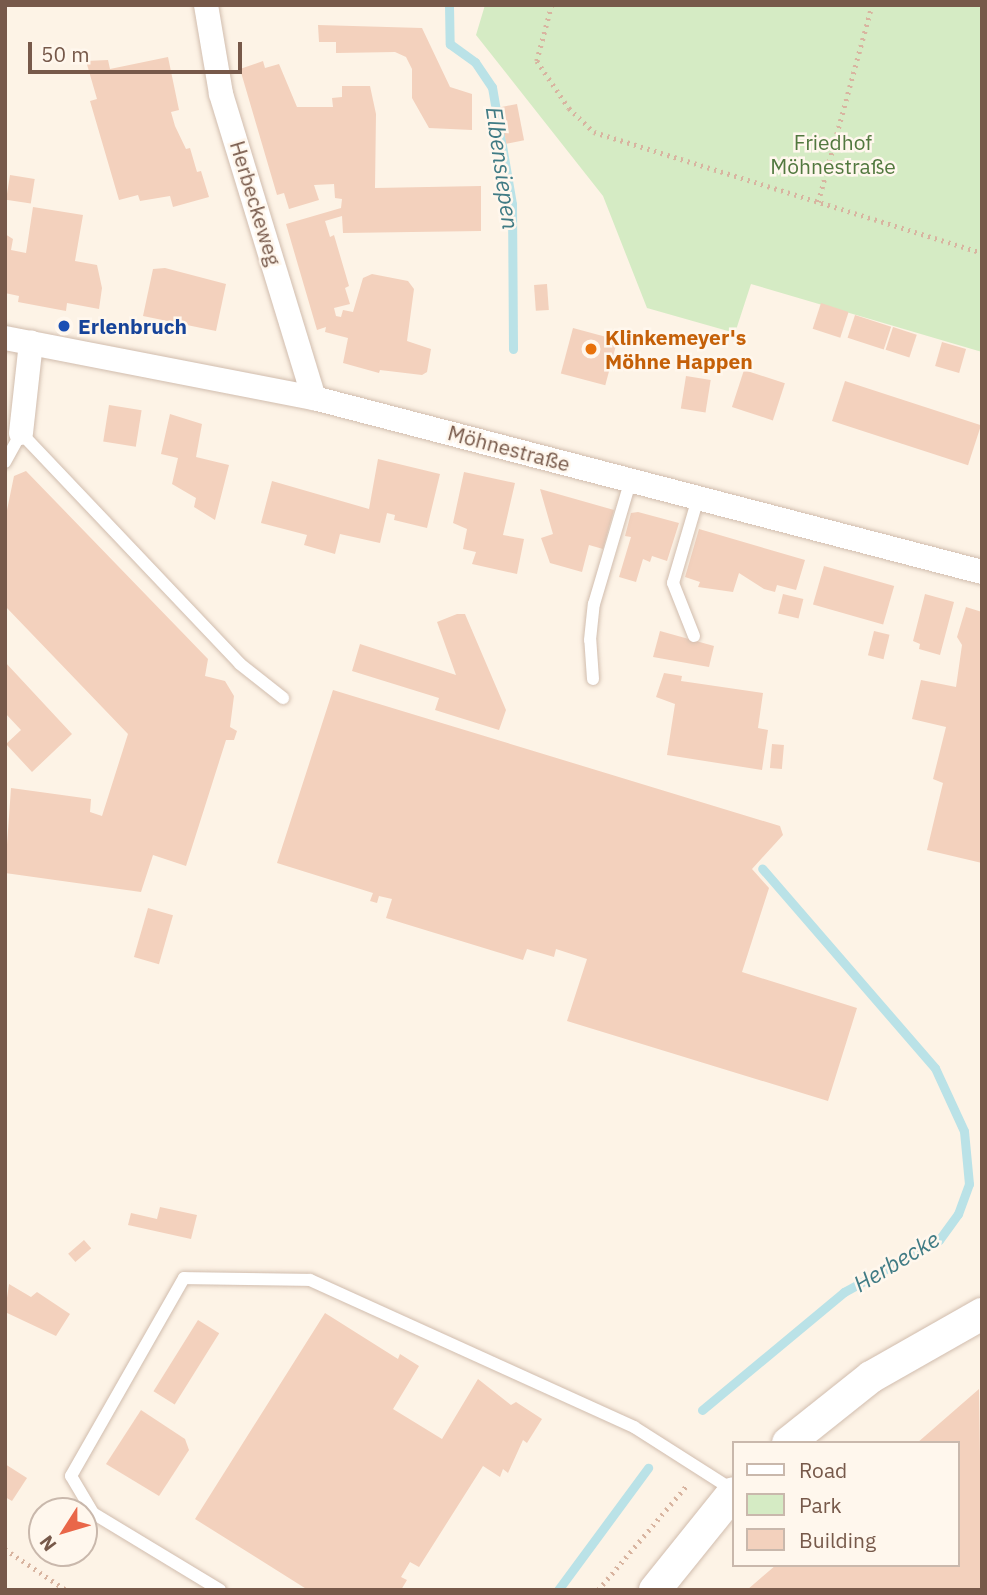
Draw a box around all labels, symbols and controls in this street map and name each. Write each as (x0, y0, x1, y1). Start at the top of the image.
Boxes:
scale bar (32, 28, 245, 72)
text: 50 m (41, 40, 90, 68)
water label: Elbensiepen (481, 105, 525, 231)
park label: Friedhof Möhnestraße (770, 129, 896, 179)
street label: Herbeckeweg (225, 138, 287, 268)
place label: Erlenbruch (78, 313, 187, 339)
marker: Erlenbruch (56, 318, 72, 334)
place label: Klinkemeyer's Möhne Happen (605, 324, 753, 374)
marker: Klinkemeyer's Möhne Happen (583, 341, 599, 357)
street label: Möhnestraße (445, 420, 573, 476)
water label: Herbecke (848, 1225, 944, 1297)
legend (732, 1441, 959, 1567)
text: Road (799, 1456, 847, 1484)
text: Park (799, 1491, 842, 1519)
north arrow (28, 1497, 98, 1567)
text: Building (799, 1526, 876, 1554)
text: N (34, 1531, 62, 1556)

